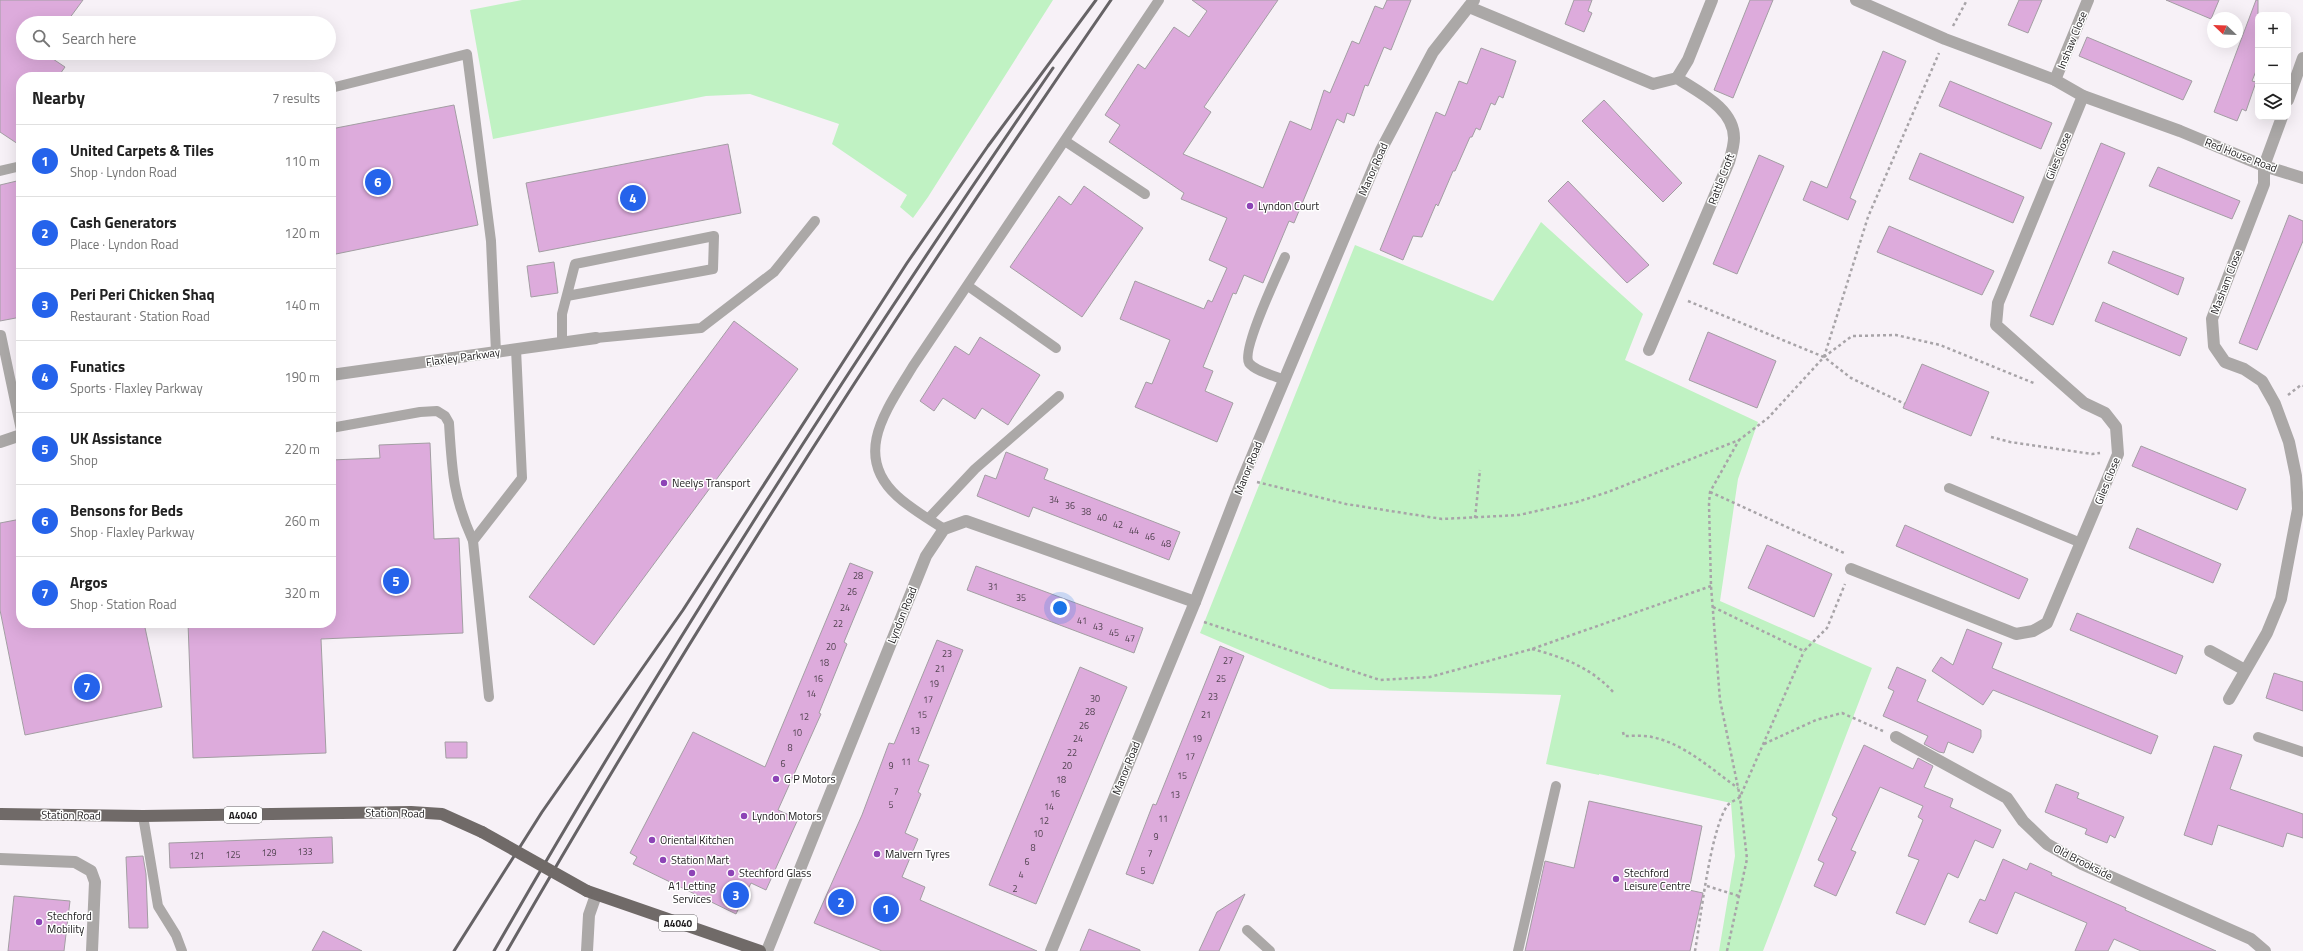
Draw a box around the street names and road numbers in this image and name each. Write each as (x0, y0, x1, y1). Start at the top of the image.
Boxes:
street label: Inshaw Close (2053, 8, 2091, 71)
street label: Giles Close (2041, 129, 2075, 182)
street label: Red House Road (2202, 134, 2280, 176)
street label: Manor Road (1354, 140, 1392, 198)
street label: Rattle Croft (1704, 151, 1738, 207)
street label: Masham Close (2206, 247, 2246, 317)
street label: Flaxley Parkway (425, 344, 502, 370)
street label: Manor Road (1230, 439, 1266, 497)
street label: Giles Close (2090, 454, 2124, 507)
street label: Lyndon Road (883, 584, 921, 646)
street label: Manor Road (1108, 739, 1144, 797)
street label: Station Road (365, 804, 425, 822)
street label: Station Road (41, 806, 101, 824)
road number: A4040 (224, 807, 262, 823)
street label: Old Brookside (2051, 840, 2116, 884)
road number: A4040 (659, 915, 697, 931)

